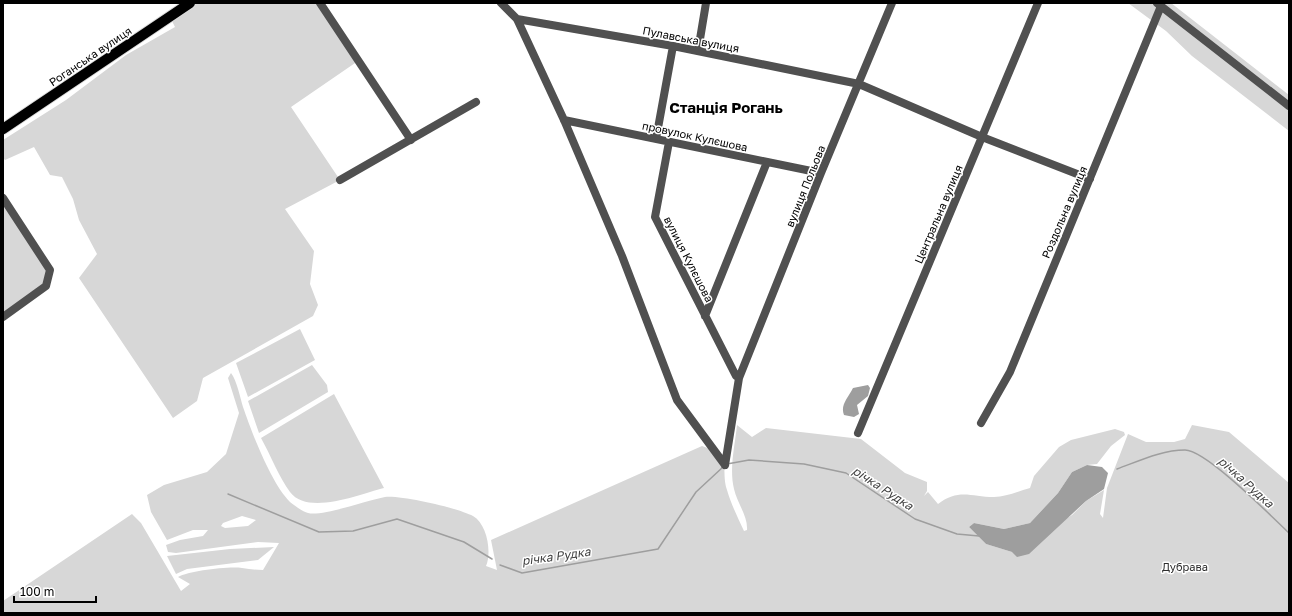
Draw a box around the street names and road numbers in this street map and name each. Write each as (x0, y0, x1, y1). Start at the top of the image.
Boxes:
street label: Пулавська вулиця (642, 23, 740, 55)
street label: Роганська вулиця (46, 24, 134, 88)
street label: провулок Кулєшова (641, 118, 749, 154)
street label: вулиця Польова (783, 143, 827, 229)
street label: Центральна вулиця (911, 163, 965, 265)
street label: Роздольна вулиця (1039, 164, 1089, 260)
street label: вулиця Кулєшова (662, 214, 716, 304)

